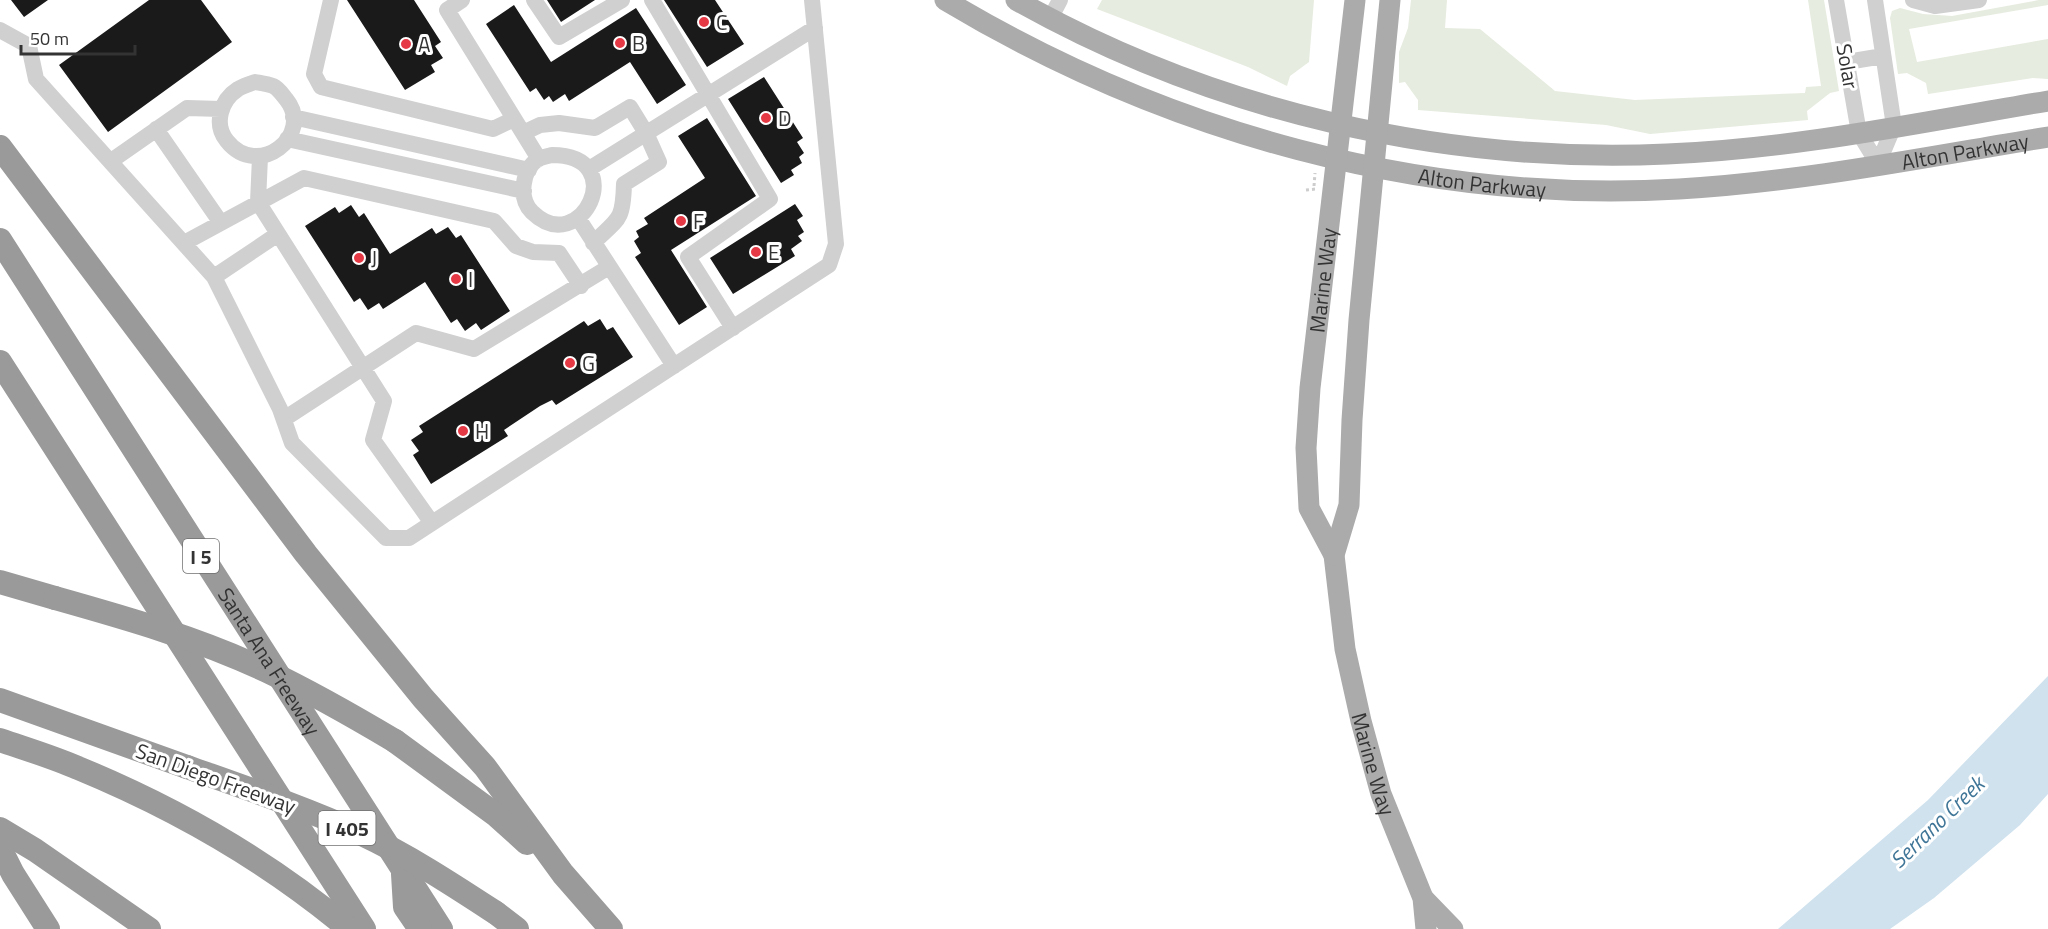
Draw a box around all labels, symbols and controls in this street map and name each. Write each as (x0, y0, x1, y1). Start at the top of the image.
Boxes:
place label: C (716, 6, 727, 38)
marker: C (697, 15, 711, 29)
scale bar (21, 18, 135, 56)
text: 50 m (30, 25, 69, 52)
place label: B (632, 27, 645, 59)
place label: A (418, 28, 431, 60)
marker: B (613, 36, 627, 50)
marker: A (399, 37, 413, 51)
street label: Solar (1828, 41, 1868, 91)
place label: D (778, 102, 792, 134)
marker: D (759, 111, 773, 125)
street label: Alton Parkway (1899, 124, 2031, 178)
street label: Alton Parkway (1416, 159, 1547, 205)
place label: F (693, 205, 704, 237)
marker: F (674, 214, 688, 228)
street label: Marine Way (1301, 226, 1344, 334)
place label: E (768, 236, 780, 268)
place label: J (371, 242, 377, 274)
marker: E (749, 245, 763, 259)
marker: J (352, 251, 366, 265)
place label: I (468, 263, 473, 295)
marker: I (449, 272, 463, 286)
place label: G (582, 347, 595, 379)
marker: G (563, 356, 577, 370)
place label: H (475, 415, 489, 447)
marker: H (456, 424, 470, 438)
road number: I 5 (183, 539, 219, 573)
street label: Santa Ana Freeway (210, 581, 329, 741)
street label: Marine Way (1343, 709, 1404, 820)
street label: San Diego Freeway (131, 734, 301, 822)
water label: Serrano Creek (1882, 766, 1994, 876)
road number: I 405 (318, 811, 376, 845)

